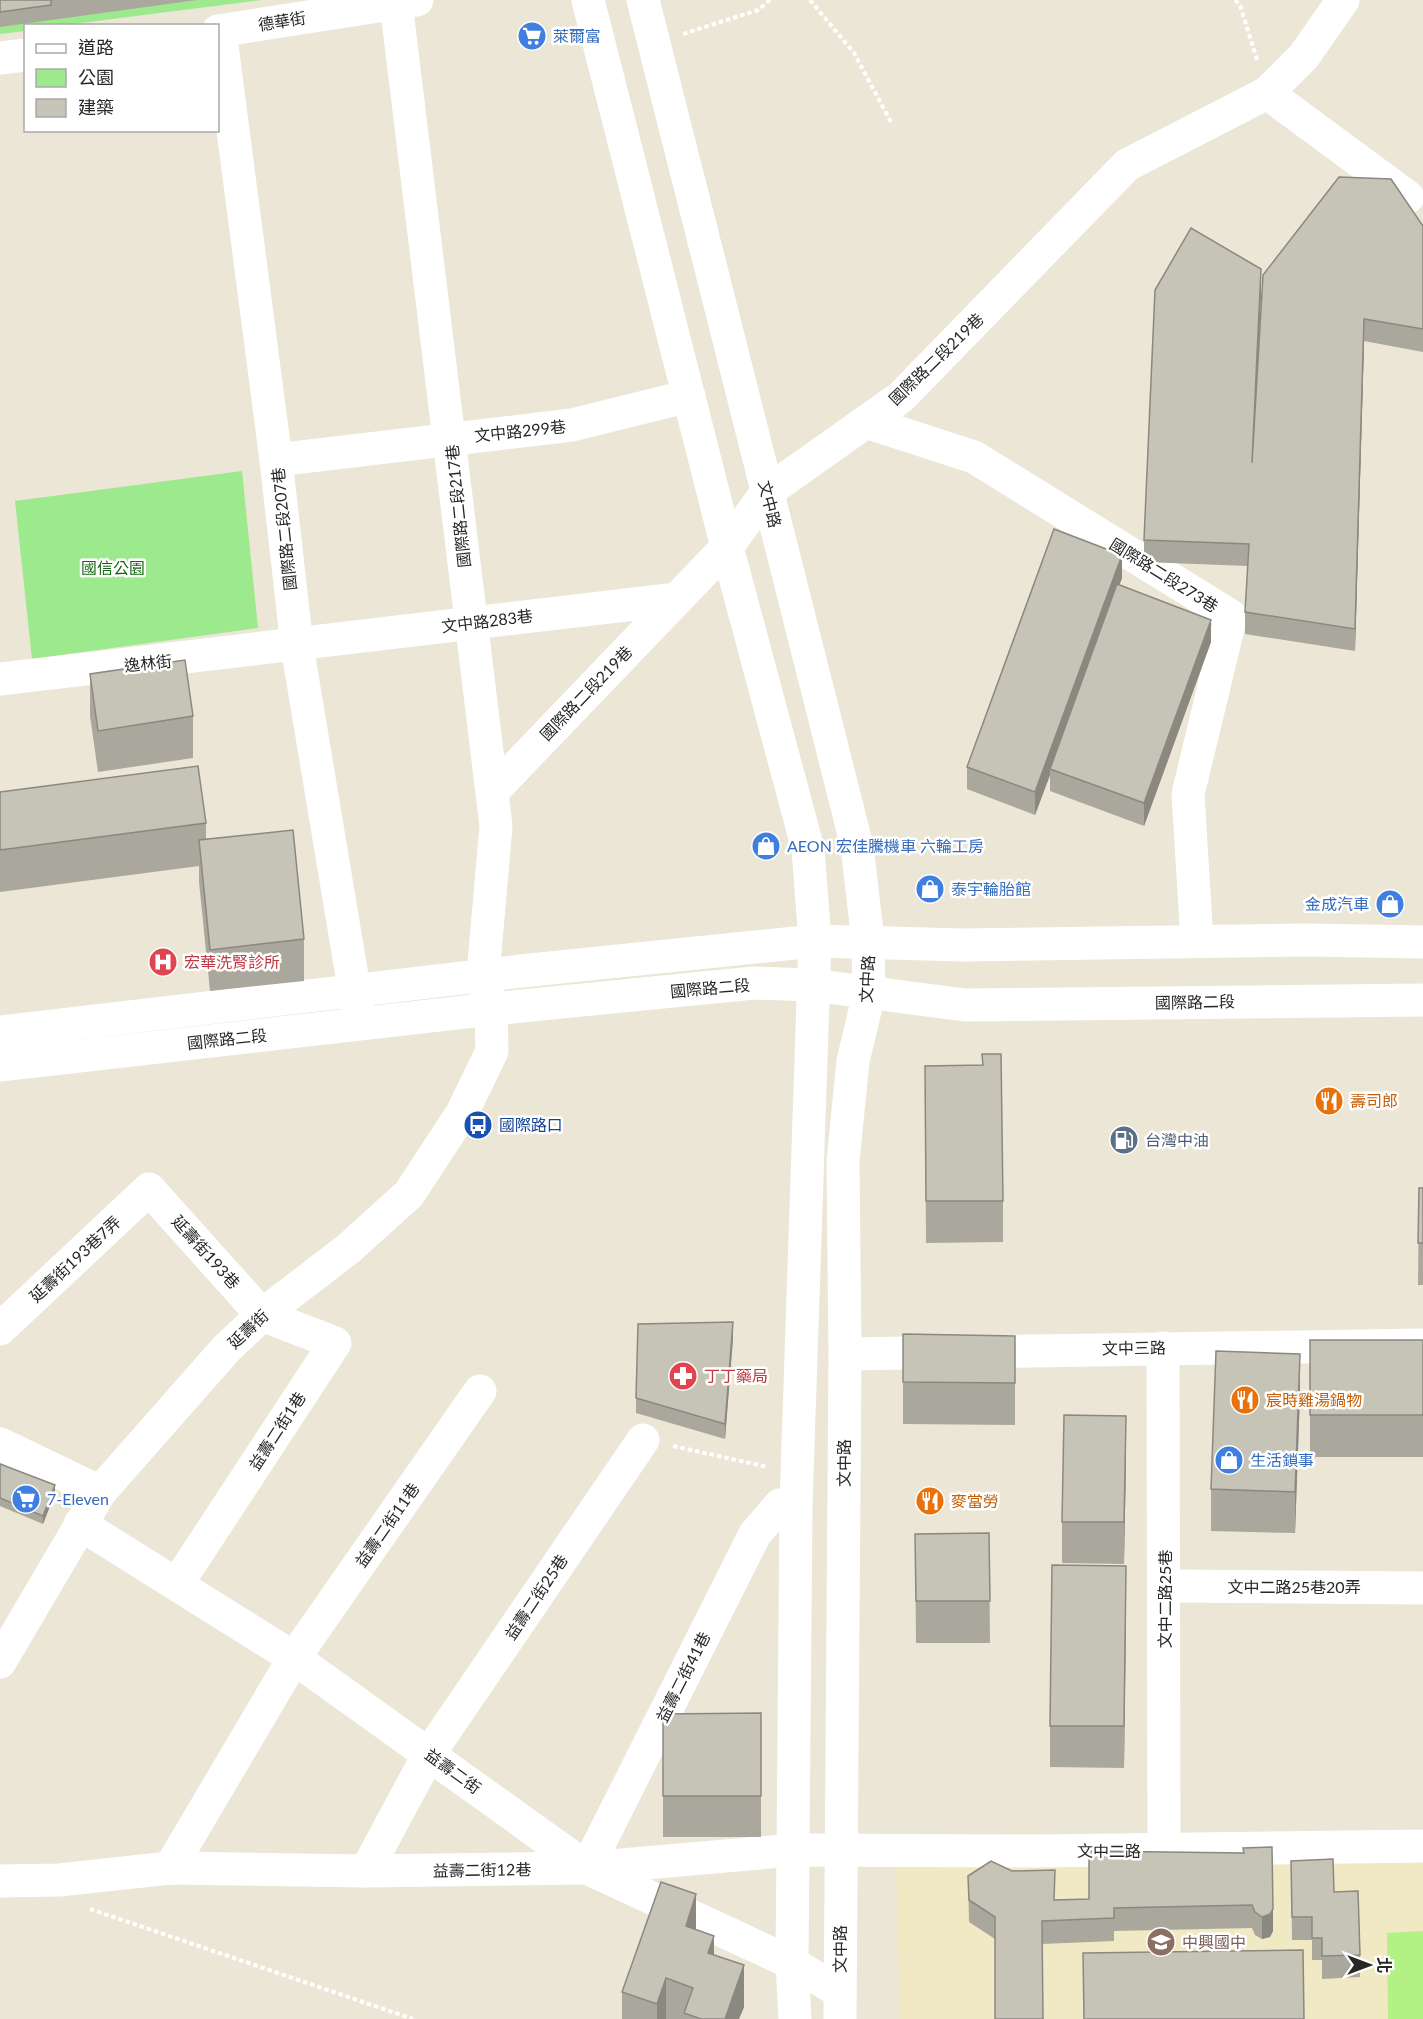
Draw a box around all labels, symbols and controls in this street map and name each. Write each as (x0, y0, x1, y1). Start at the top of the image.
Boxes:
street label: 德華街 (257, 7, 307, 34)
supermarket icon: 萊爾富 (516, 20, 548, 52)
legend (24, 24, 219, 132)
place label: 萊爾富 (553, 26, 601, 45)
text: 道路 (78, 36, 114, 58)
text: 公園 (78, 66, 114, 88)
text: 建築 (78, 96, 114, 118)
street label: 國際路二段219巷 (885, 309, 987, 408)
street label: 文中路299巷 (473, 416, 567, 445)
street label: 國際路二段217巷 (442, 443, 473, 569)
street label: 國際路二段207巷 (268, 466, 299, 592)
street label: 文中路 (755, 478, 786, 529)
street label: 國際路二段273巷 (1107, 534, 1222, 615)
park label: 國信公園 (81, 558, 145, 577)
street label: 文中路283巷 (440, 605, 534, 636)
street label: 國際路二段219巷 (536, 642, 635, 744)
street label: 逸林街 (123, 651, 173, 674)
shop icon: AEON 宏佳騰機車 六輪工房 (750, 830, 782, 862)
place label: AEON 宏佳騰機車 六輪工房 (787, 836, 984, 855)
shop icon: 泰宇輪胎館 (914, 873, 946, 905)
place label: 泰宇輪胎館 (951, 879, 1031, 898)
shop icon: 金成汽車 (1374, 888, 1406, 920)
place label: 金成汽車 (1305, 894, 1369, 913)
hospital icon: 宏華洗腎診所 (147, 946, 179, 978)
place label: 宏華洗腎診所 (184, 952, 280, 971)
street label: 文中路 (856, 955, 877, 1003)
street label: 國際路二段 (669, 975, 751, 1000)
street label: 國際路二段 (1155, 991, 1235, 1012)
street label: 國際路二段 (186, 1025, 268, 1052)
restaurant icon: 壽司郎 (1313, 1085, 1345, 1117)
place label: 壽司郎 (1350, 1091, 1398, 1110)
bus stop icon: 國際路口 (462, 1109, 494, 1141)
place label: 國際路口 (499, 1115, 563, 1134)
fuel station icon: 台灣中油 (1108, 1124, 1140, 1156)
place label: 台灣中油 (1145, 1130, 1209, 1149)
street label: 延壽街193巷 (169, 1211, 244, 1292)
street label: 延壽街193巷7弄 (25, 1212, 124, 1306)
street label: 延壽街 (224, 1305, 272, 1352)
street label: 文中三路 (1102, 1337, 1166, 1358)
pharmacy icon: 丁丁藥局 (667, 1360, 699, 1392)
place label: 丁丁藥局 (704, 1366, 768, 1385)
restaurant icon: 宸時雞湯鍋物 (1229, 1384, 1261, 1416)
street label: 益壽二街1巷 (244, 1388, 309, 1473)
place label: 宸時雞湯鍋物 (1266, 1390, 1362, 1409)
street label: 文中路 (834, 1439, 853, 1487)
shop icon: 生活鎖事 (1213, 1444, 1245, 1476)
place label: 生活鎖事 (1250, 1450, 1314, 1469)
street label: 益壽二街11巷 (351, 1479, 423, 1571)
supermarket icon: 7-Eleven (10, 1483, 42, 1515)
restaurant icon: 麥當勞 (914, 1485, 946, 1517)
place label: 7-Eleven (47, 1489, 109, 1508)
place label: 麥當勞 (951, 1491, 999, 1510)
street label: 文中二路25巷 (1155, 1550, 1174, 1648)
street label: 益壽二街25巷 (500, 1551, 571, 1643)
street label: 文中二路25巷20弄 (1227, 1577, 1361, 1596)
street label: 益壽二街41巷 (652, 1629, 713, 1725)
street label: 益壽二街 (422, 1744, 485, 1797)
street label: 文中二路 (1077, 1841, 1141, 1860)
street label: 益壽二街12巷 (433, 1859, 531, 1880)
street label: 文中路 (830, 1925, 849, 1973)
school or university icon: 中興國中 (1145, 1926, 1177, 1958)
place label: 中興國中 (1182, 1932, 1246, 1951)
north arrow (1339, 1935, 1399, 1995)
text: 北 (1375, 1957, 1394, 1973)

